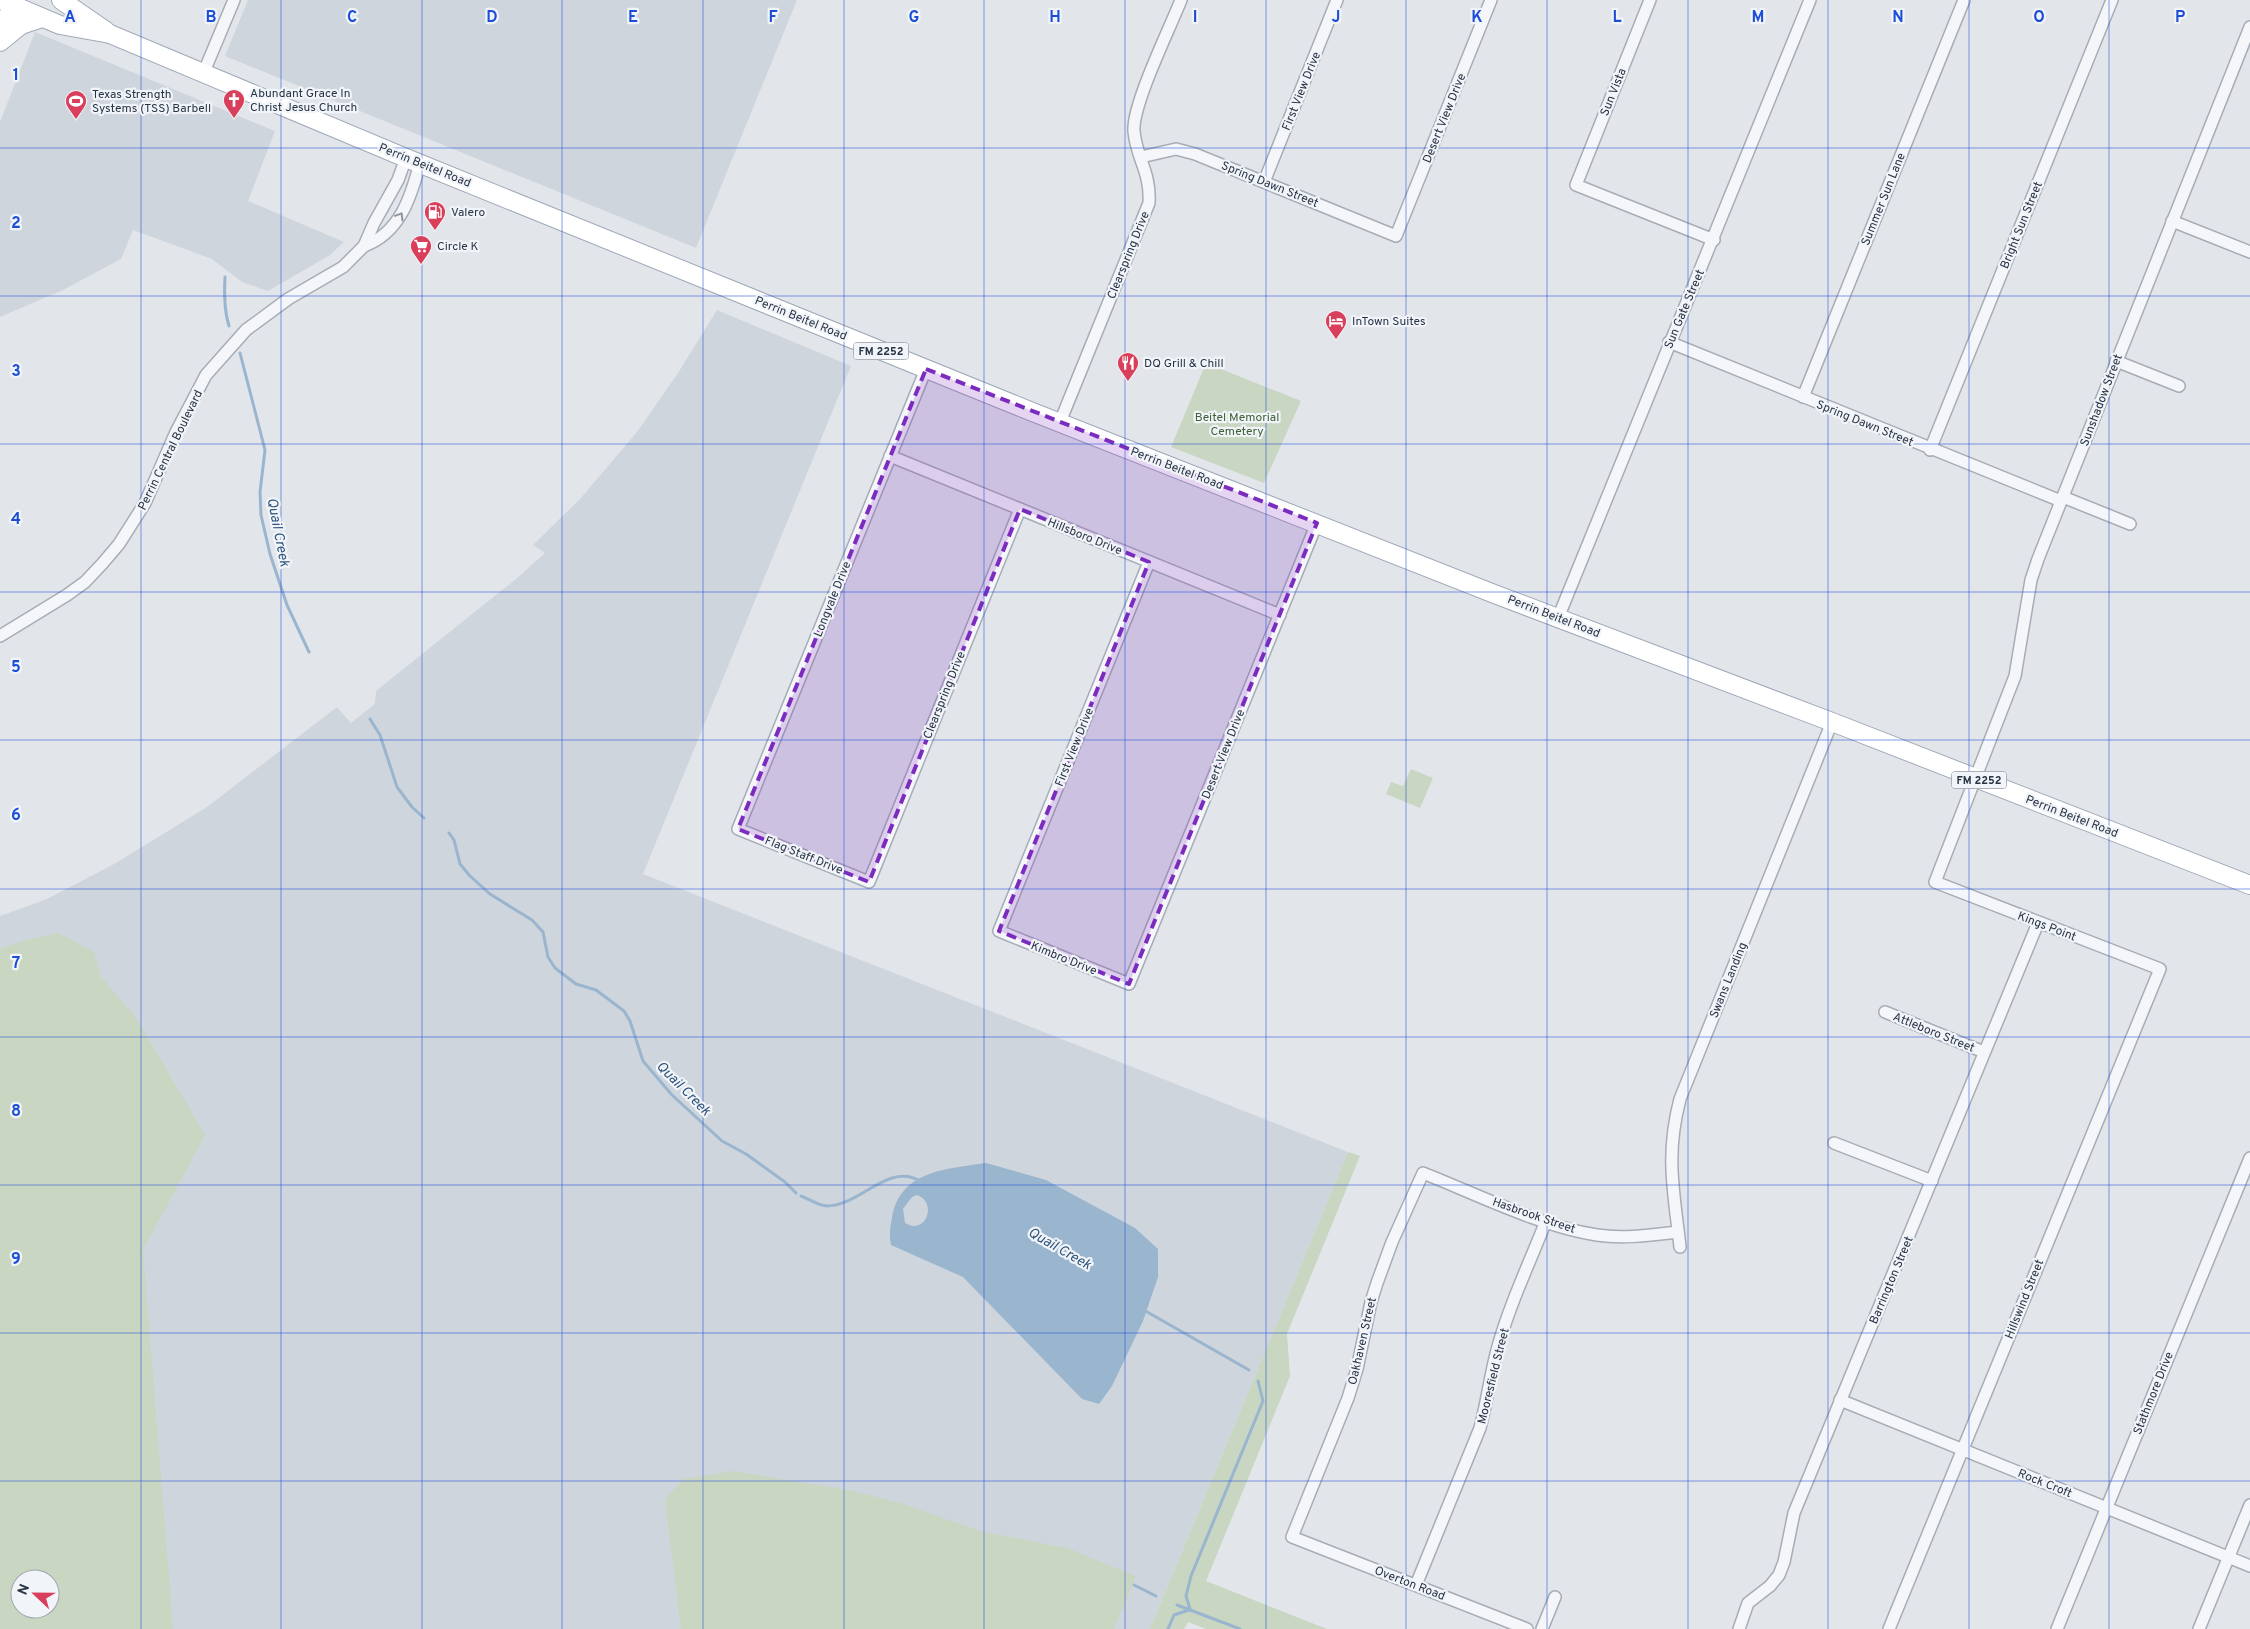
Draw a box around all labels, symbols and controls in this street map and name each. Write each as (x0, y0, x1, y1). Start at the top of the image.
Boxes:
text: A (64, 8, 76, 28)
text: B (205, 8, 217, 28)
text: C (347, 8, 357, 28)
text: D (486, 8, 498, 28)
text: E (628, 8, 638, 28)
text: F (768, 8, 778, 28)
text: G (909, 8, 919, 28)
text: H (1049, 8, 1061, 28)
text: I (1193, 8, 1197, 28)
text: J (1332, 8, 1340, 28)
text: K (1471, 8, 1483, 28)
text: L (1612, 8, 1622, 28)
text: M (1752, 8, 1764, 28)
text: N (1892, 8, 1904, 28)
text: O (2033, 8, 2045, 28)
text: P (2175, 8, 2185, 28)
street label: First View Drive (1279, 50, 1325, 133)
text: 1 (13, 66, 19, 86)
street label: Sun Vista (1597, 66, 1631, 119)
street label: Desert View Drive (1420, 71, 1470, 166)
place label: Abundant Grace In Christ Jesus Church (250, 86, 357, 116)
place label: Texas Strength Systems (TSS) Barbell (92, 87, 211, 117)
church icon: Abundant Grace In Christ Jesus Church (222, 88, 246, 119)
sports icon: Texas Strength Systems (TSS) Barbell (64, 89, 88, 120)
street label: Perrin Beitel Road (376, 140, 473, 192)
street label: Summer Sun Lane (1858, 151, 1910, 248)
street label: Spring Dawn Street (1219, 158, 1321, 212)
street label: Bright Sun Street (1997, 179, 2047, 271)
fuel station icon: Valero (423, 200, 447, 231)
place label: Valero (451, 205, 485, 221)
street label: Clearspring Drive (1104, 209, 1154, 302)
one-way arrow (393, 212, 403, 221)
text: 2 (11, 214, 21, 234)
supermarket icon: Circle K (409, 234, 433, 265)
place label: Circle K (437, 239, 479, 255)
street label: Sun Gate Street (1661, 267, 1709, 352)
street label: Perrin Beitel Road (752, 293, 849, 345)
hotel icon: InTown Suites (1324, 309, 1348, 340)
place label: InTown Suites (1352, 314, 1426, 330)
road number: FM 2252 (854, 342, 908, 360)
restaurant icon: DQ Grill & Chill (1116, 351, 1140, 382)
street label: Sunshadow Street (2077, 352, 2127, 449)
place label: DQ Grill & Chill (1144, 356, 1224, 372)
text: 3 (11, 362, 21, 382)
street label: Perrin Central Boulevard (135, 388, 207, 513)
street label: Spring Dawn Street (1814, 397, 1916, 451)
park label: Beitel Memorial Cemetery (1195, 410, 1279, 440)
street label: Perrin Beitel Road (1128, 444, 1225, 494)
water label: Quail Creek (263, 496, 293, 569)
text: 4 (11, 510, 21, 530)
street label: Hillsboro Drive (1045, 515, 1124, 559)
street label: Longvale Drive (810, 559, 855, 640)
street label: Perrin Beitel Road (1505, 592, 1602, 642)
street label: Clearspring Drive (920, 649, 970, 742)
text: 5 (11, 658, 21, 678)
street label: First View Drive (1052, 706, 1098, 789)
street label: Desert View Drive (1199, 707, 1249, 802)
road number: FM 2252 (1952, 772, 2006, 788)
street label: Perrin Beitel Road (2023, 792, 2120, 842)
text: 6 (11, 806, 21, 826)
street label: Flag Staff Drive (762, 833, 845, 879)
street label: Kings Point (2015, 908, 2078, 945)
street label: Kimbro Drive (1028, 938, 1099, 979)
street label: Swans Landing (1706, 940, 1751, 1021)
text: 7 (12, 954, 20, 974)
street label: Attleboro Street (1890, 1009, 1977, 1057)
water label: Quail Creek (652, 1058, 714, 1120)
text: 8 (11, 1102, 21, 1122)
street label: Hasbrook Street (1490, 1194, 1577, 1238)
water label: Quail Creek (1025, 1224, 1095, 1275)
street label: Barrington Street (1866, 1234, 1918, 1327)
text: 9 (11, 1250, 21, 1270)
street label: Hillswind Street (2002, 1257, 2048, 1342)
street label: Oakhaven Street (1345, 1296, 1381, 1387)
street label: Mooresfield Street (1474, 1326, 1514, 1426)
street label: Stathmore Drive (2130, 1350, 2178, 1437)
street label: Rock Croft (2015, 1466, 2074, 1502)
street label: Overton Road (1372, 1563, 1447, 1605)
north arrow (10, 1569, 60, 1619)
text: N (15, 1582, 34, 1598)

